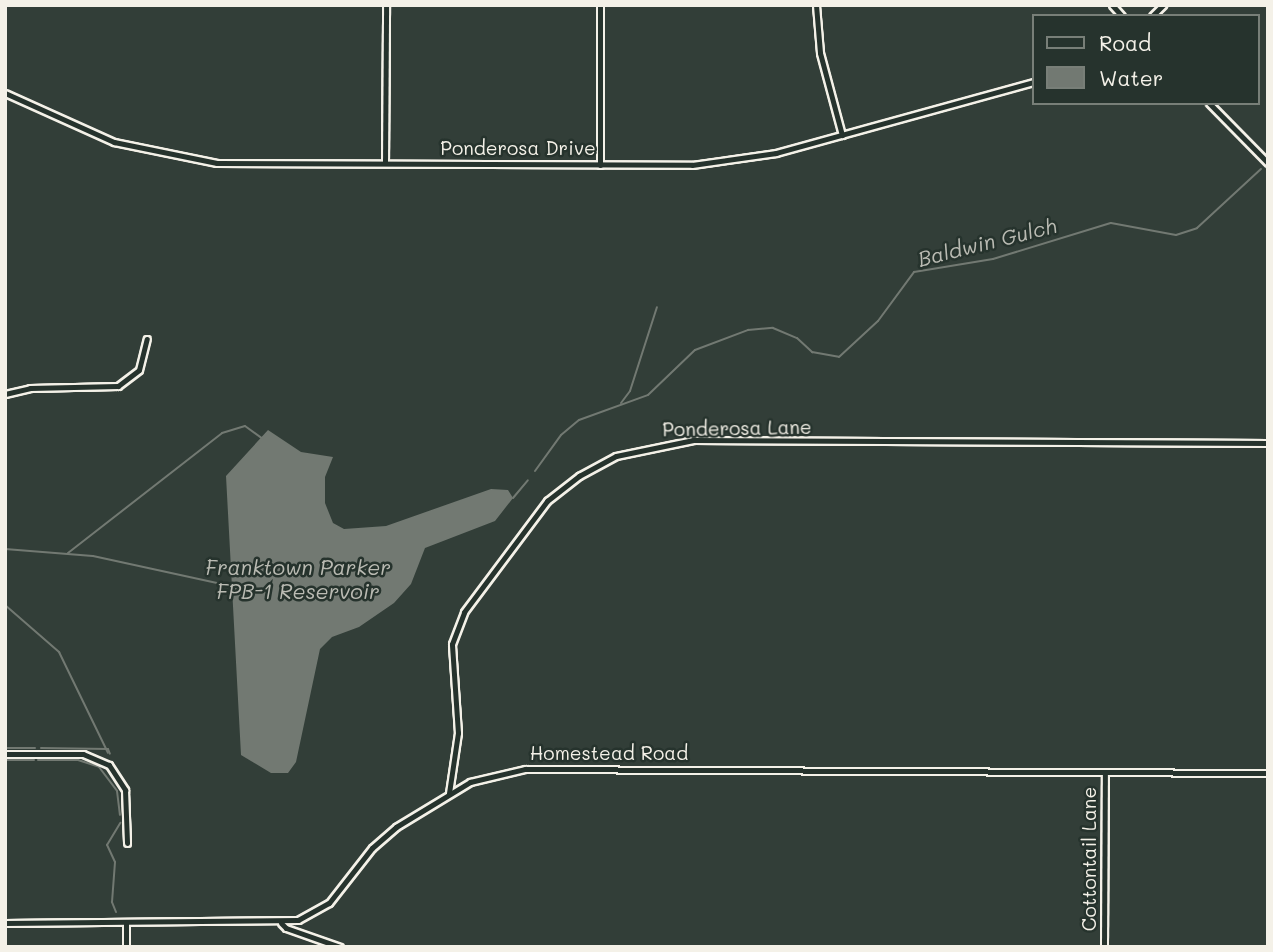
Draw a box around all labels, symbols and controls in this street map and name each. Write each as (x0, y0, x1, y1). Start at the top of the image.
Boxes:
legend (1032, 14, 1259, 105)
text: Road (1099, 29, 1151, 56)
text: Water (1099, 64, 1163, 91)
street label: Ponderosa Drive (440, 137, 596, 159)
water label: Baldwin Gulch (915, 213, 1059, 271)
street label: Ponderosa Lane (662, 415, 812, 441)
water label: Franktown Parker FPB-1 Reservoir (205, 554, 391, 604)
street label: Homestead Road (530, 742, 688, 764)
street label: Cottontail Lane (1078, 787, 1100, 931)

